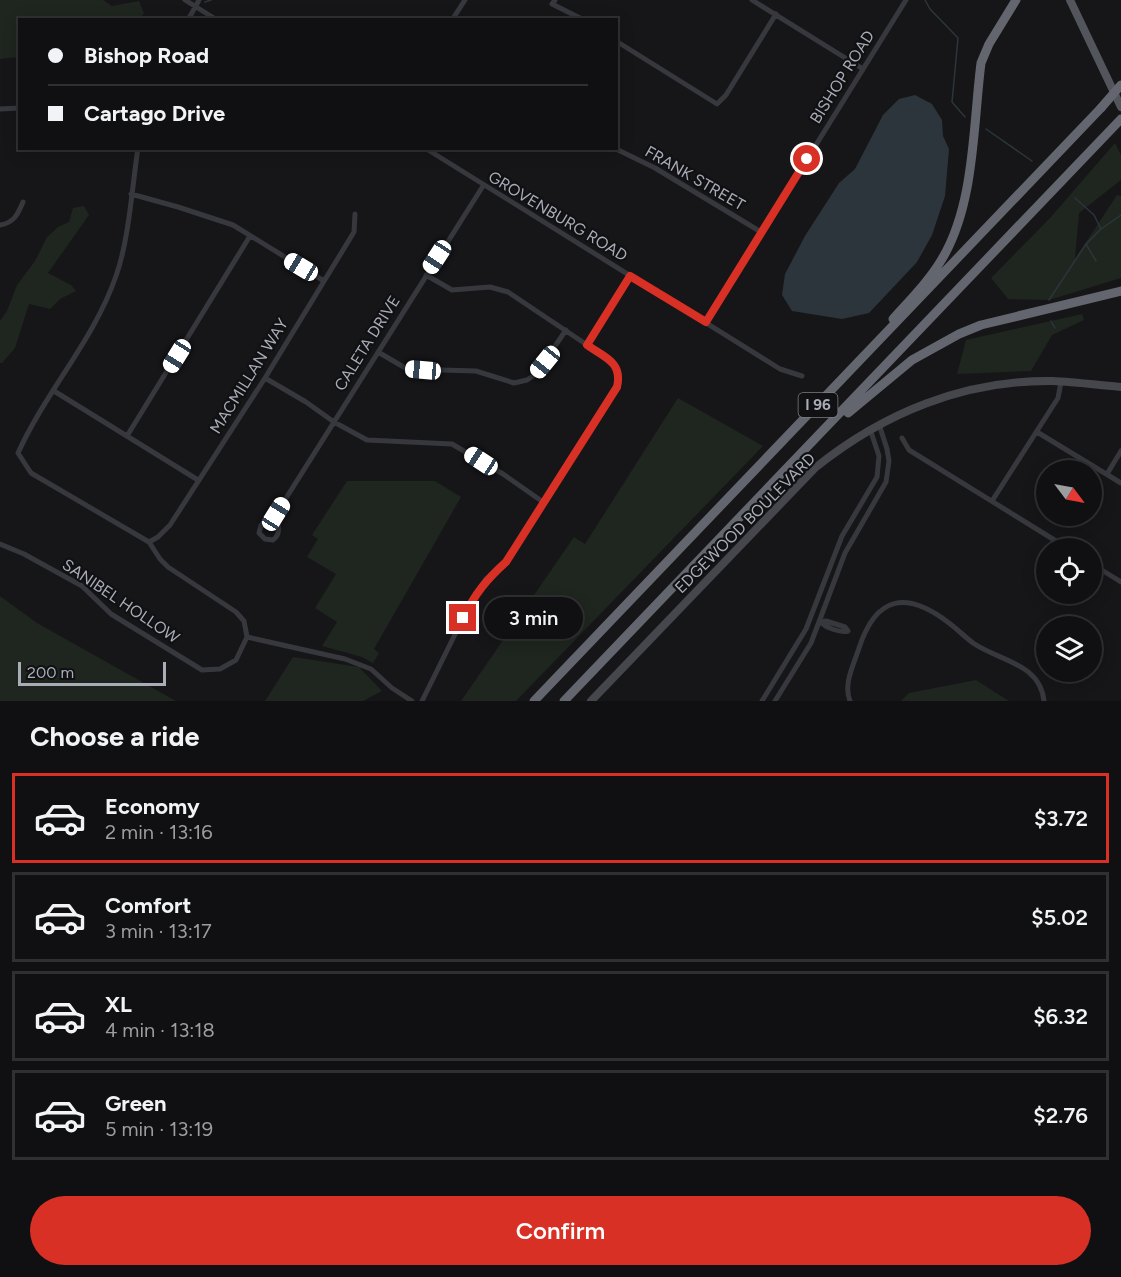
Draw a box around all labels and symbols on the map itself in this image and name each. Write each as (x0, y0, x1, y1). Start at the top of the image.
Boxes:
street label: BISHOP ROAD (806, 27, 878, 127)
street label: FRANK STREET (642, 142, 748, 214)
route start (793, 145, 820, 172)
street label: GROVENBURG ROAD (485, 167, 631, 265)
car (420, 237, 454, 277)
car (281, 250, 321, 284)
street label: CALETA DRIVE (330, 292, 404, 394)
street label: MACMILLAN WAY (206, 315, 292, 437)
car (160, 336, 194, 376)
car (527, 342, 563, 382)
car (404, 359, 442, 381)
road number: I 96 (798, 393, 838, 417)
car (461, 444, 501, 478)
street label: EDGEWOOD BOULEVARD (671, 449, 819, 597)
north arrow (1036, 460, 1102, 526)
car (259, 494, 293, 534)
street label: SANIBEL HOLLOW (59, 555, 184, 648)
callout: 3 min (484, 597, 583, 639)
route end (449, 604, 476, 631)
scale bar (18, 659, 166, 686)

